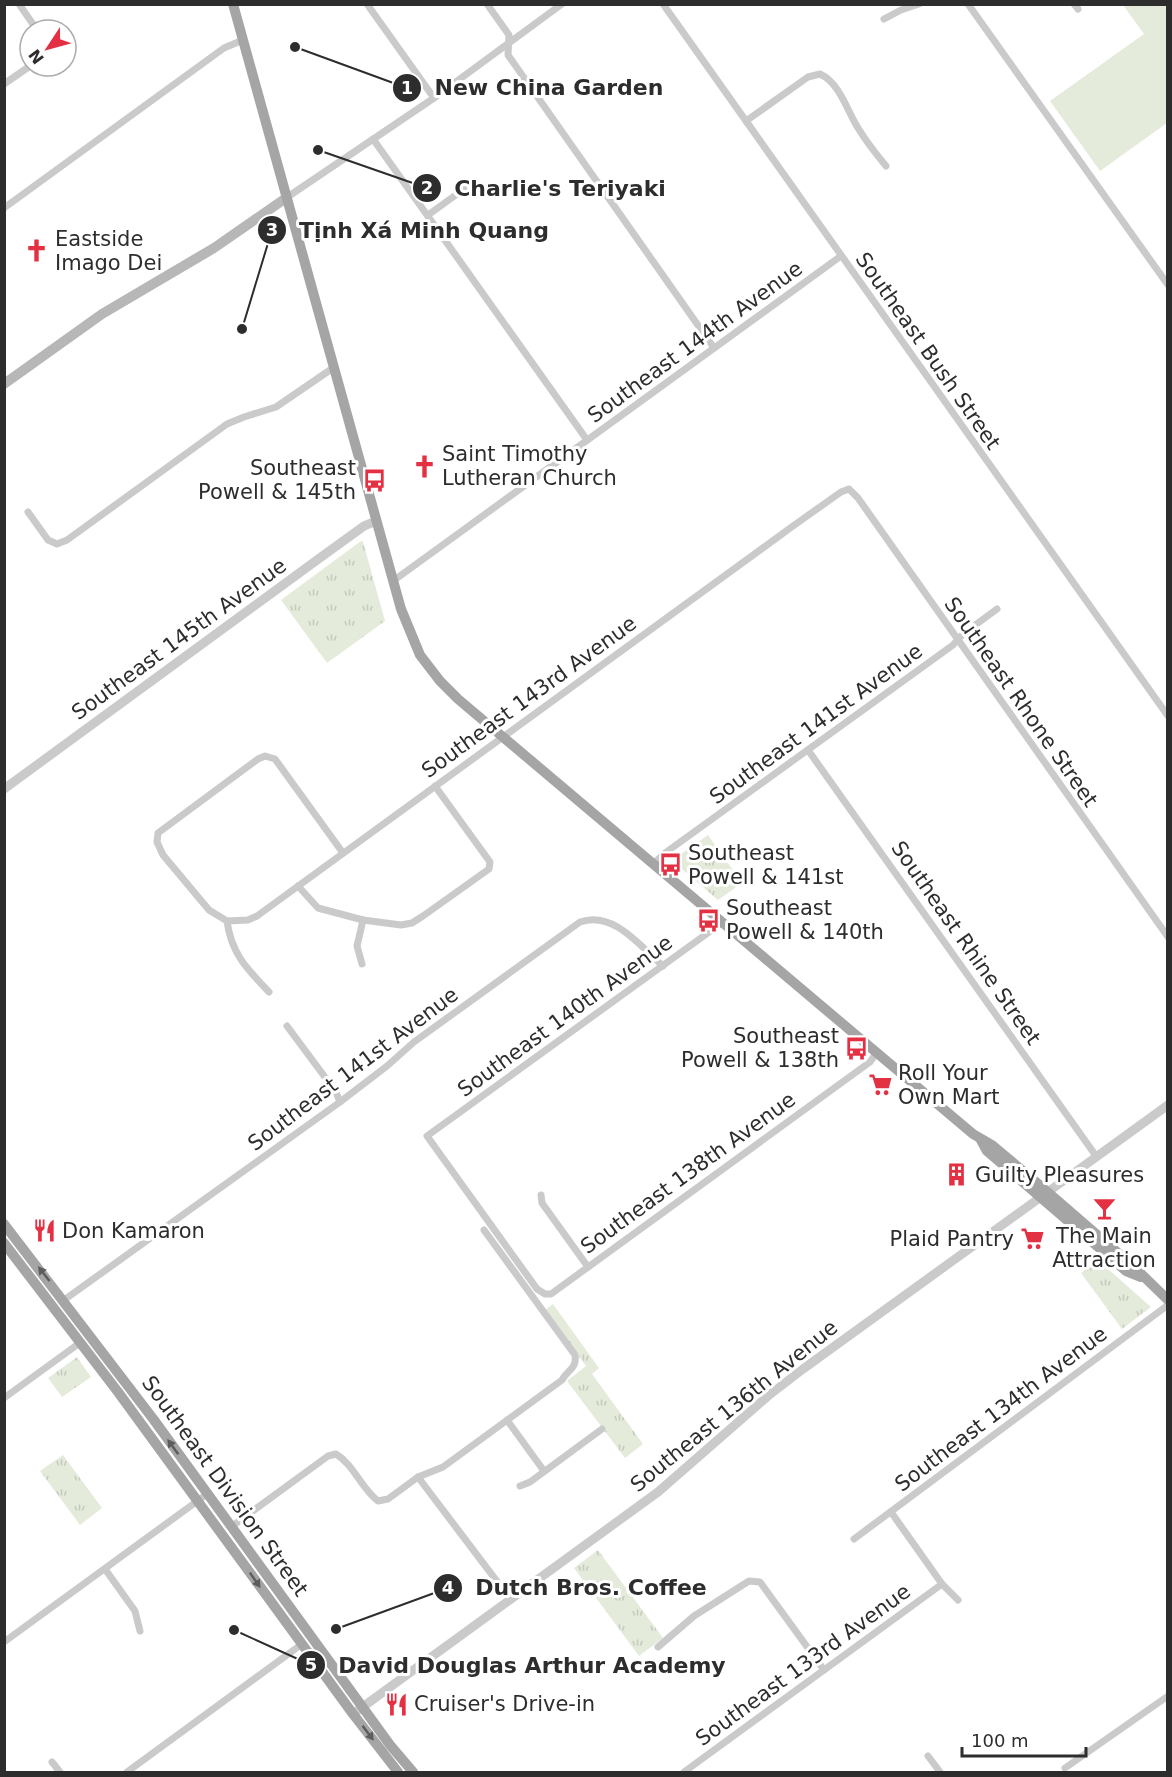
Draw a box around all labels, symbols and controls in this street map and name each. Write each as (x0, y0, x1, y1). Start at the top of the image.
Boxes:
north arrow (18, 18, 78, 78)
text: N (25, 46, 48, 68)
callout: New China Garden (392, 68, 675, 108)
text: New China Garden (435, 75, 663, 100)
text: 1 (401, 77, 413, 98)
callout: Charlie's Teriyaki (412, 168, 678, 208)
text: Charlie's Teriyaki (454, 176, 666, 201)
text: 2 (421, 177, 433, 198)
callout: Tịnh Xá Minh Quang (257, 210, 561, 250)
text: Tịnh Xá Minh Quang (299, 218, 549, 243)
text: 3 (266, 219, 278, 240)
place label: Eastside Imago Dei (55, 227, 162, 275)
church icon: Eastside Imago Dei (24, 238, 50, 264)
street label: Southeast Bush Street (851, 248, 1005, 454)
street label: Southeast 144th Avenue (583, 256, 807, 428)
place label: Saint Timothy Lutheran Church (442, 442, 617, 490)
church icon: Saint Timothy Lutheran Church (411, 453, 437, 479)
place label: Southeast Powell & 145th (198, 456, 356, 504)
bus stop icon: Southeast Powell & 145th (361, 467, 387, 493)
street label: Southeast 145th Avenue (67, 553, 291, 725)
street label: Southeast Rhone Street (939, 593, 1103, 811)
street label: Southeast 143rd Avenue (417, 611, 641, 783)
street label: Southeast 141st Avenue (705, 639, 927, 809)
street label: Southeast Rhine Street (886, 837, 1046, 1049)
place label: Southeast Powell & 141st (688, 841, 844, 889)
bus stop icon: Southeast Powell & 141st (657, 852, 683, 878)
place label: Southeast Powell & 140th (726, 896, 884, 944)
bus stop icon: Southeast Powell & 140th (695, 907, 721, 933)
street label: Southeast 140th Avenue (453, 930, 677, 1102)
street label: Southeast 141st Avenue (243, 982, 463, 1156)
place label: Southeast Powell & 138th (681, 1024, 839, 1072)
bus stop icon: Southeast Powell & 138th (844, 1035, 870, 1061)
place label: Roll Your Own Mart (898, 1061, 1000, 1109)
supermarket icon: Roll Your Own Mart (867, 1072, 893, 1098)
street label: Southeast 138th Avenue (576, 1087, 800, 1259)
building icon: Guilty Pleasures (944, 1162, 970, 1188)
place label: Guilty Pleasures (975, 1163, 1144, 1187)
bar icon: The Main Attraction (1091, 1195, 1117, 1221)
restaurant icon: Don Kamaron (31, 1218, 57, 1244)
place label: Don Kamaron (62, 1219, 205, 1243)
place label: The Main Attraction (1052, 1224, 1156, 1272)
supermarket icon: Plaid Pantry (1019, 1226, 1045, 1252)
place label: Plaid Pantry (890, 1227, 1014, 1251)
one-way arrow (37, 1266, 50, 1282)
street label: Southeast 136th Avenue (626, 1315, 842, 1497)
street label: Southeast 134th Avenue (890, 1321, 1112, 1497)
street label: Southeast Division Street (137, 1371, 313, 1601)
one-way arrow (167, 1439, 179, 1455)
callout: Dutch Bros. Coffee (433, 1568, 719, 1608)
one-way arrow (249, 1572, 261, 1587)
text: Dutch Bros. Coffee (475, 1575, 707, 1600)
text: 4 (442, 1577, 454, 1598)
street label: Southeast 133rd Avenue (691, 1579, 915, 1751)
callout: David Douglas Arthur Academy (296, 1645, 738, 1685)
text: David Douglas Arthur Academy (338, 1653, 726, 1678)
text: 5 (305, 1654, 317, 1675)
restaurant icon: Cruiser's Drive-in (383, 1691, 409, 1717)
place label: Cruiser's Drive-in (414, 1692, 595, 1716)
scale bar (962, 1720, 1086, 1758)
one-way arrow (361, 1726, 373, 1741)
text: 100 m (971, 1730, 1029, 1751)

